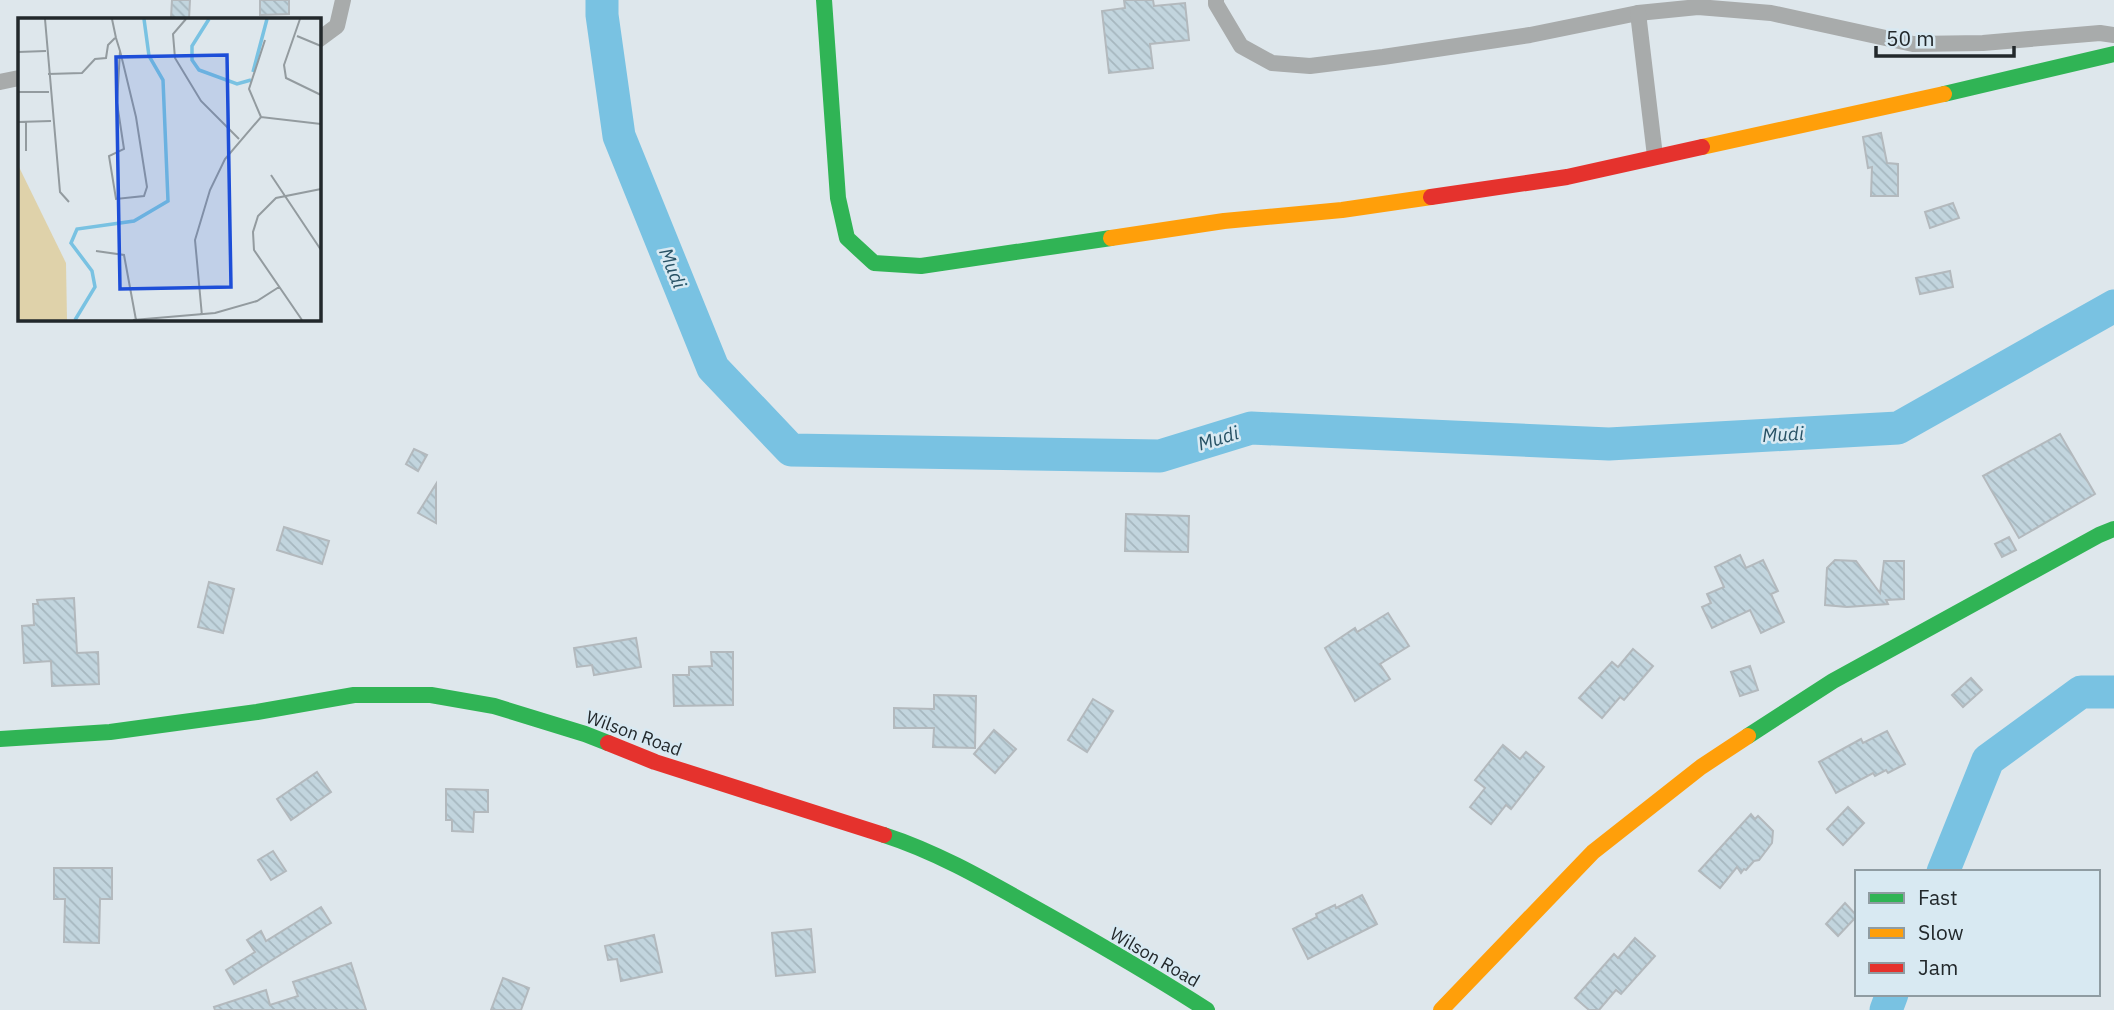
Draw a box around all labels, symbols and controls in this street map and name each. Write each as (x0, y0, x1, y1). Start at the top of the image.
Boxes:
scale bar (1876, 14, 2014, 58)
inset map (18, 18, 320, 320)
text: 50 m (1886, 24, 1935, 52)
water label: Mudi (654, 244, 692, 293)
water label: Mudi (1195, 420, 1242, 456)
water label: Mudi (1762, 421, 1805, 447)
street label: Wilson Road (583, 705, 685, 761)
legend (1855, 870, 2100, 996)
text: Fast (1918, 883, 1958, 911)
text: Slow (1918, 918, 1964, 946)
street label: Wilson Road (1106, 922, 1204, 992)
text: Jam (1918, 953, 1958, 981)

